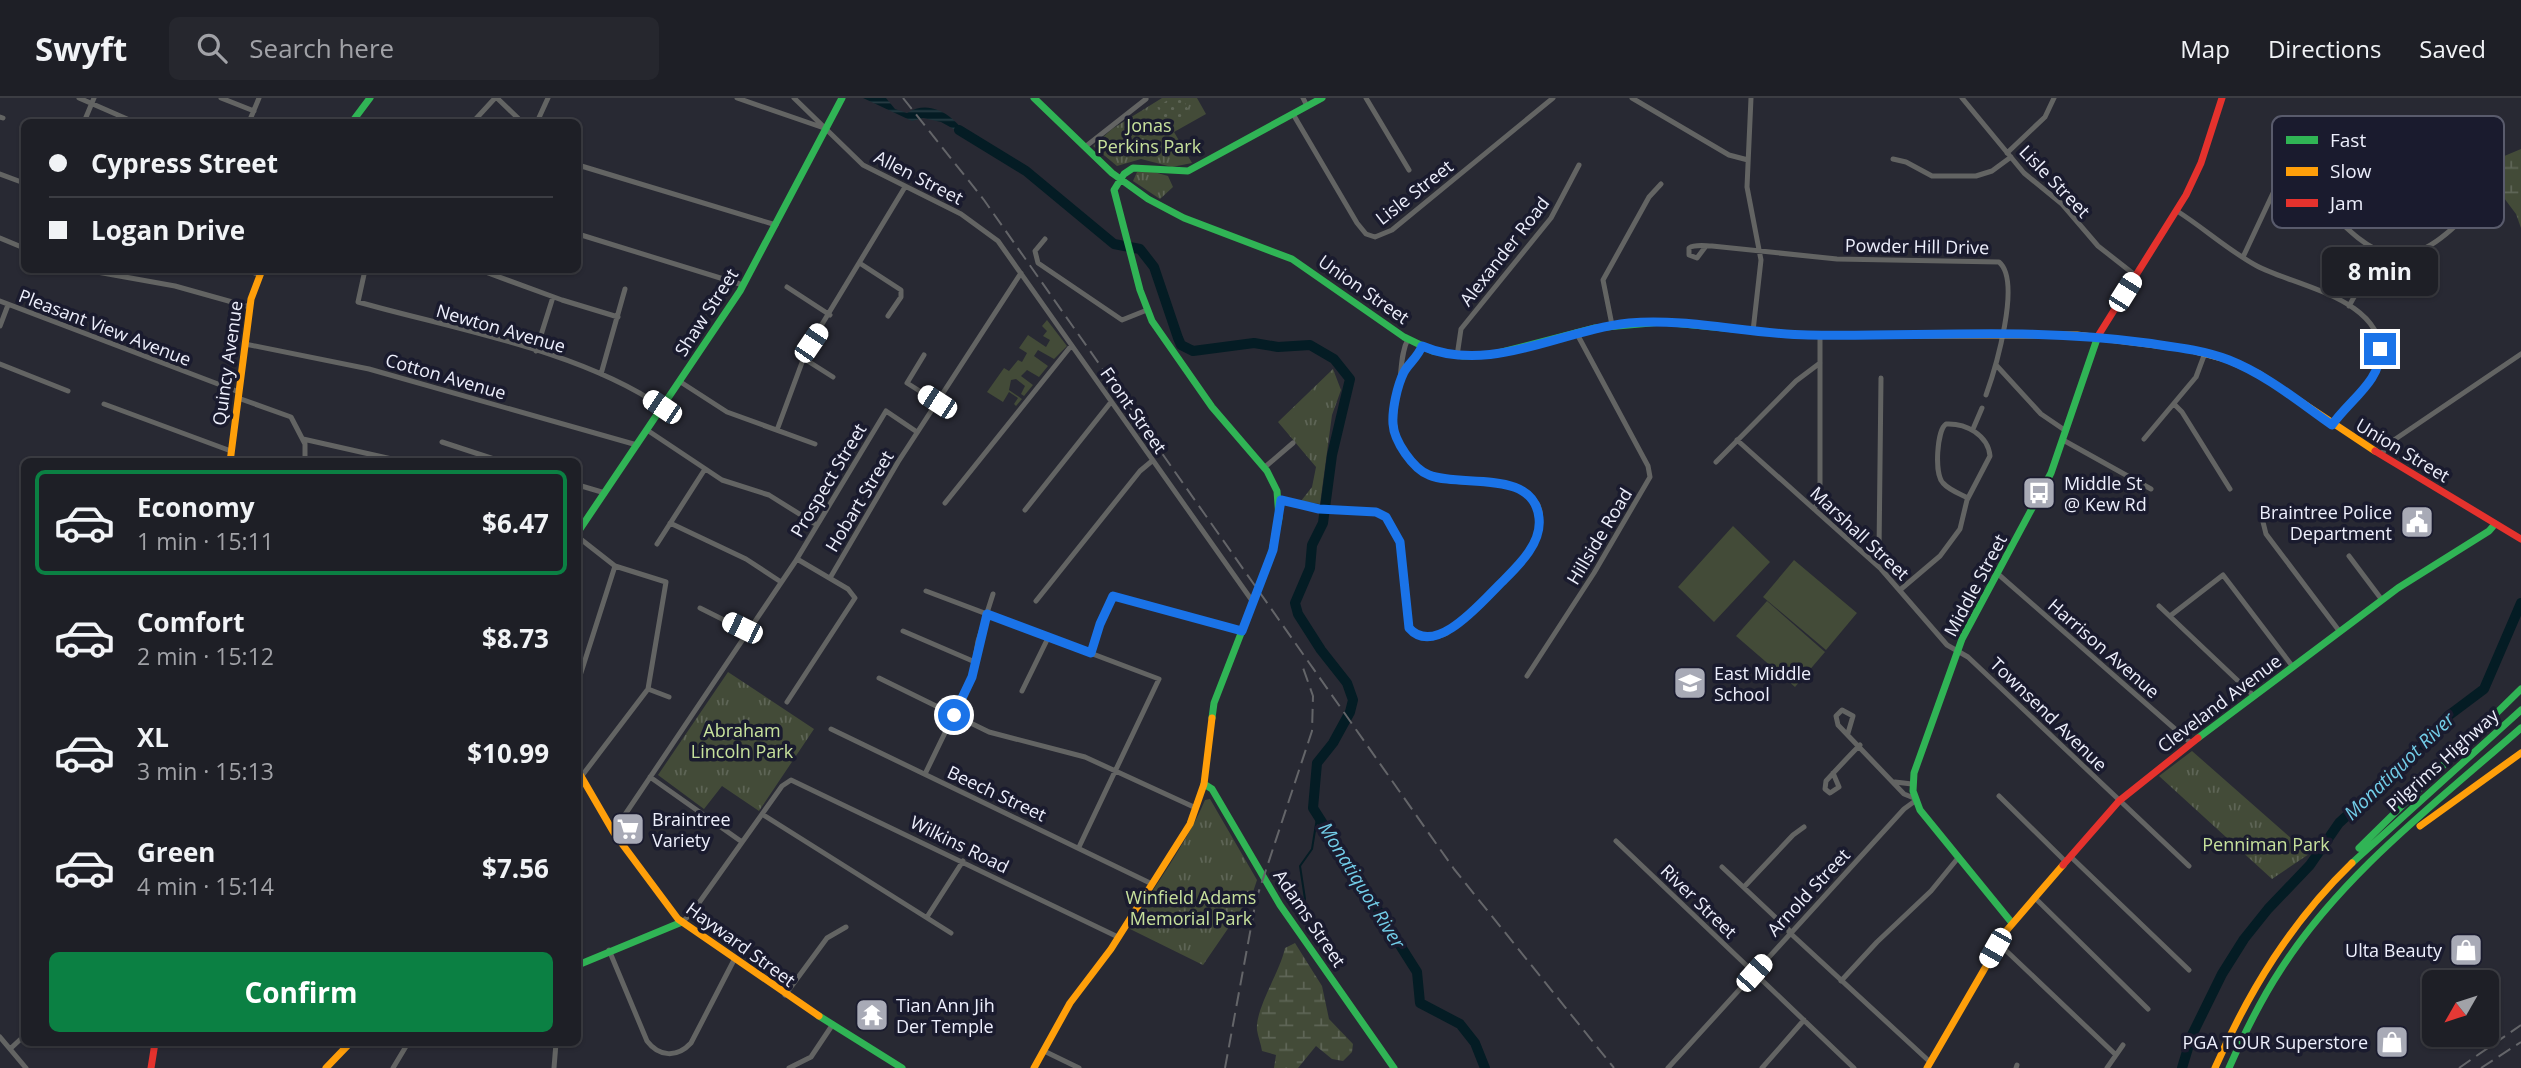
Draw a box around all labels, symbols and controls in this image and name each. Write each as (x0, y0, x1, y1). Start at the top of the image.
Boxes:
search box (169, 17, 659, 80)
text: Swyft (35, 26, 127, 71)
icon: search (193, 29, 231, 67)
text: Search here (249, 30, 394, 66)
text: Map (2180, 32, 2230, 65)
text: Directions (2268, 32, 2381, 65)
text: Saved (2419, 32, 2486, 65)
park label: Jonas Perkins Park (1097, 113, 1202, 158)
legend (2272, 116, 2504, 228)
text: Fast (2330, 127, 2366, 153)
street label: Lisle Street (2014, 140, 2096, 222)
street label: Allen Street (871, 144, 967, 210)
text: Cypress Street (91, 145, 278, 181)
street label: Lisle Street (1370, 154, 1458, 230)
text: Slow (2330, 158, 2372, 184)
text: Jam (2328, 190, 2363, 216)
street label: Alexander Road (1454, 191, 1554, 311)
text: Logan Drive (91, 212, 245, 248)
street label: Powder Hill Drive (1845, 233, 1989, 259)
callout: 8 min (2322, 247, 2438, 296)
street label: Union Street (1314, 249, 1414, 329)
text: 8 min (2348, 255, 2412, 287)
street label: Shaw Street (669, 264, 743, 360)
car (2105, 269, 2146, 315)
street label: Pleasant View Avenue (15, 283, 195, 371)
street label: Newton Avenue (434, 298, 568, 358)
street label: Quincy Avenue (206, 299, 248, 427)
car (791, 320, 832, 366)
route end (2364, 333, 2396, 365)
street label: Cotton Avenue (383, 347, 509, 405)
street label: Front Street (1096, 362, 1172, 458)
car (914, 382, 961, 422)
car (639, 387, 686, 427)
street label: Union Street (2352, 413, 2454, 487)
street label: Prospect Street (785, 419, 871, 541)
street label: Hobart Street (819, 446, 899, 556)
place label: Middle St @ Kew Rd (2064, 471, 2147, 516)
bus stop icon: Middle St @ Kew Rd (2020, 474, 2058, 512)
street label: Marshall Street (1805, 481, 1915, 585)
street label: Hillside Road (1561, 483, 1637, 589)
text: Economy (137, 489, 255, 525)
icon: car (53, 491, 116, 554)
place label: Braintree Police Department (2259, 500, 2392, 545)
public building icon: Braintree Police Department (2398, 503, 2436, 541)
text: $6.47 (482, 505, 549, 541)
text: 1 min · 15:11 (137, 525, 274, 557)
street label: Middle Street (1938, 530, 2012, 640)
street label: Harrison Avenue (2043, 593, 2165, 703)
text: Comfort (137, 604, 244, 640)
icon: car (53, 606, 116, 669)
car (719, 609, 766, 647)
text: $8.73 (482, 620, 549, 656)
text: 2 min · 15:12 (137, 640, 274, 672)
street label: Cleveland Avenue (2152, 649, 2286, 757)
street label: Townsend Avenue (1985, 652, 2113, 776)
place label: East Middle School (1714, 661, 1811, 706)
school or university icon: East Middle School (1671, 664, 1709, 702)
route start (938, 699, 970, 731)
street label: Pilgrims Highway (2381, 703, 2504, 817)
water label: Monatiquot River (2338, 705, 2461, 826)
park label: Abraham Lincoln Park (691, 718, 794, 763)
text: XL (137, 719, 169, 755)
icon: car (53, 721, 116, 784)
text: $10.99 (467, 735, 549, 771)
text: 3 min · 15:13 (137, 755, 274, 787)
street label: Beech Street (944, 760, 1050, 826)
place label: Braintree Variety (652, 807, 731, 852)
supermarket icon: Braintree Variety (609, 810, 647, 848)
street label: Wilkins Road (907, 810, 1013, 878)
water label: Monatiquot River (1313, 817, 1412, 954)
park label: Penniman Park (2202, 832, 2330, 856)
text: Green (137, 834, 215, 870)
icon: car (53, 836, 116, 899)
street label: Arnold Street (1761, 843, 1855, 941)
text: $7.56 (482, 850, 549, 886)
street label: River Street (1656, 859, 1742, 943)
street label: Adams Street (1269, 865, 1351, 971)
text: 4 min · 15:14 (137, 870, 274, 902)
park label: Winfield Adams Memorial Park (1126, 885, 1256, 930)
street label: Hayward Street (682, 896, 800, 992)
car (1976, 925, 2015, 971)
shop icon: Ulta Beauty (2447, 931, 2485, 969)
place label: Ulta Beauty (2345, 938, 2443, 962)
car (1733, 950, 1776, 996)
button: Confirm (49, 952, 553, 1032)
north arrow (2422, 970, 2499, 1046)
map controls (2422, 970, 2499, 1047)
place label: Tian Ann Jih Der Temple (896, 993, 995, 1038)
temple icon: Tian Ann Jih Der Temple (853, 996, 891, 1034)
shop icon: PGA TOUR Superstore (2373, 1023, 2411, 1061)
place label: PGA TOUR Superstore (2183, 1030, 2368, 1054)

